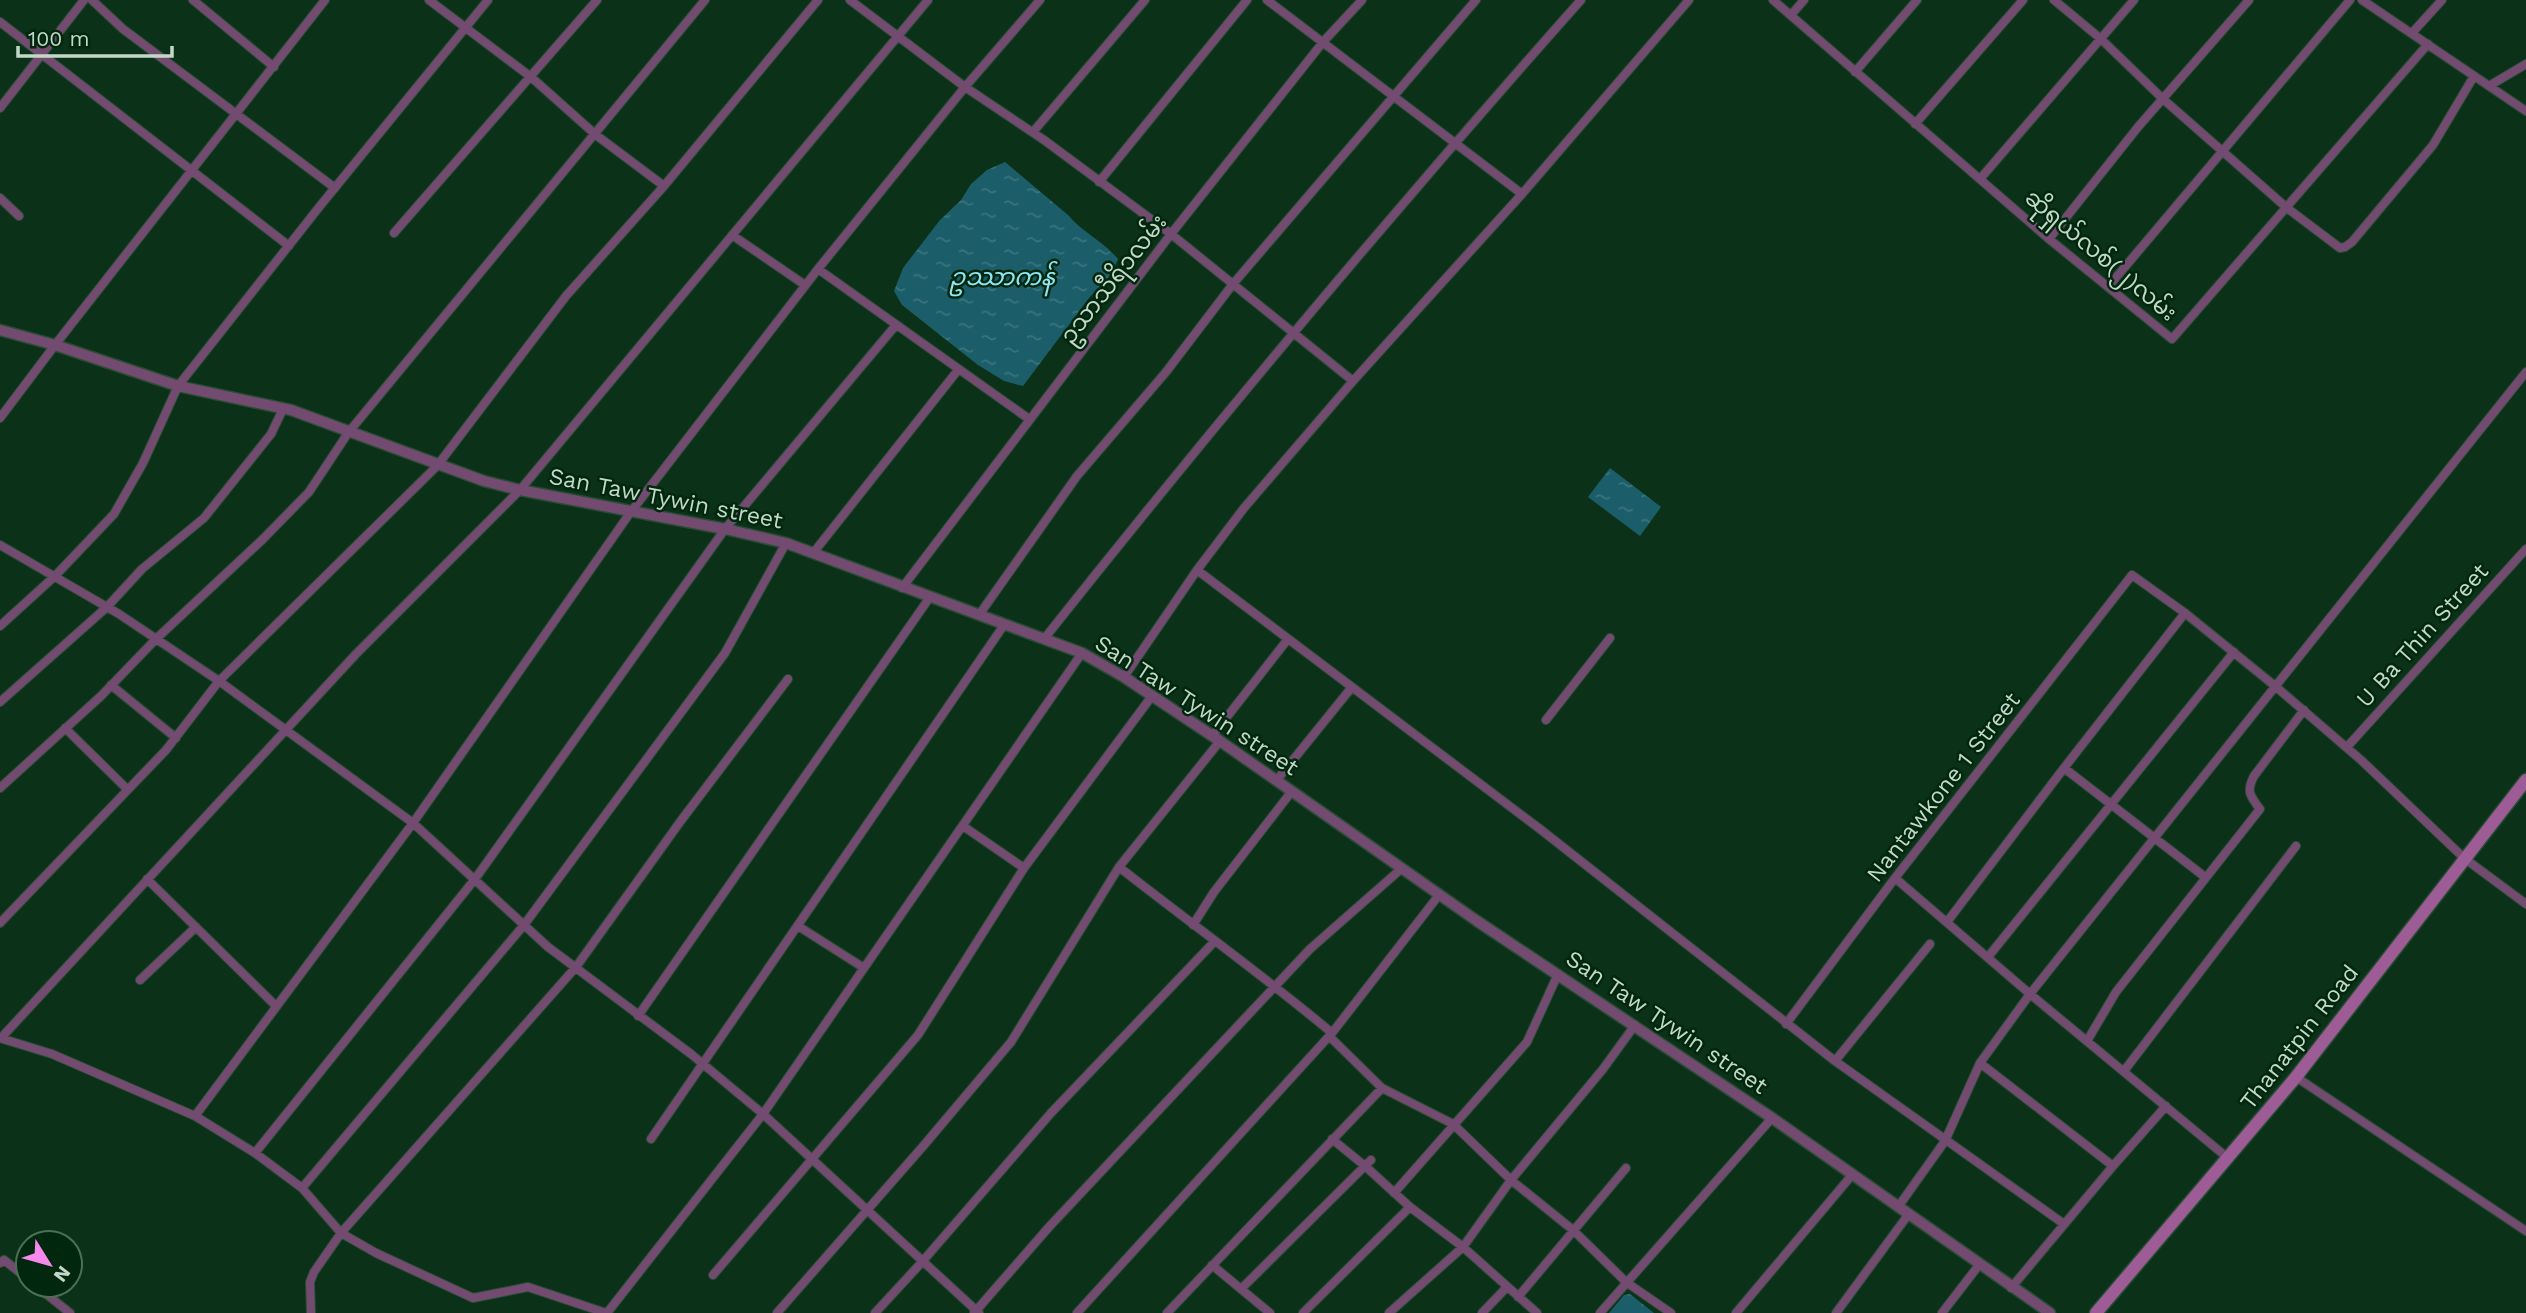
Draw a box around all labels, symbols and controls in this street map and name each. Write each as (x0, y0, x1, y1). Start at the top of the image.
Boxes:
scale bar (18, 14, 172, 58)
text: 100 m (28, 26, 90, 51)
street label: ဆိုရှယ်လစ်(၂)လမ်း (2016, 182, 2184, 331)
street label: ဥသာသီရိ၁လမ်း (1052, 207, 1176, 353)
water label: ဥဿာကန် (949, 260, 1058, 297)
street label: San Taw Tywin street (547, 463, 785, 534)
street label: U Ba Thin Street (2351, 558, 2494, 713)
street label: San Taw Tywin street (1090, 630, 1304, 782)
street label: Nantawkone 1 Street (1861, 687, 2026, 887)
street label: San Taw Tywin street (1561, 945, 1773, 1100)
street label: Thanatpin Road (2235, 960, 2364, 1115)
north arrow (14, 1229, 84, 1299)
text: N (49, 1261, 76, 1286)

